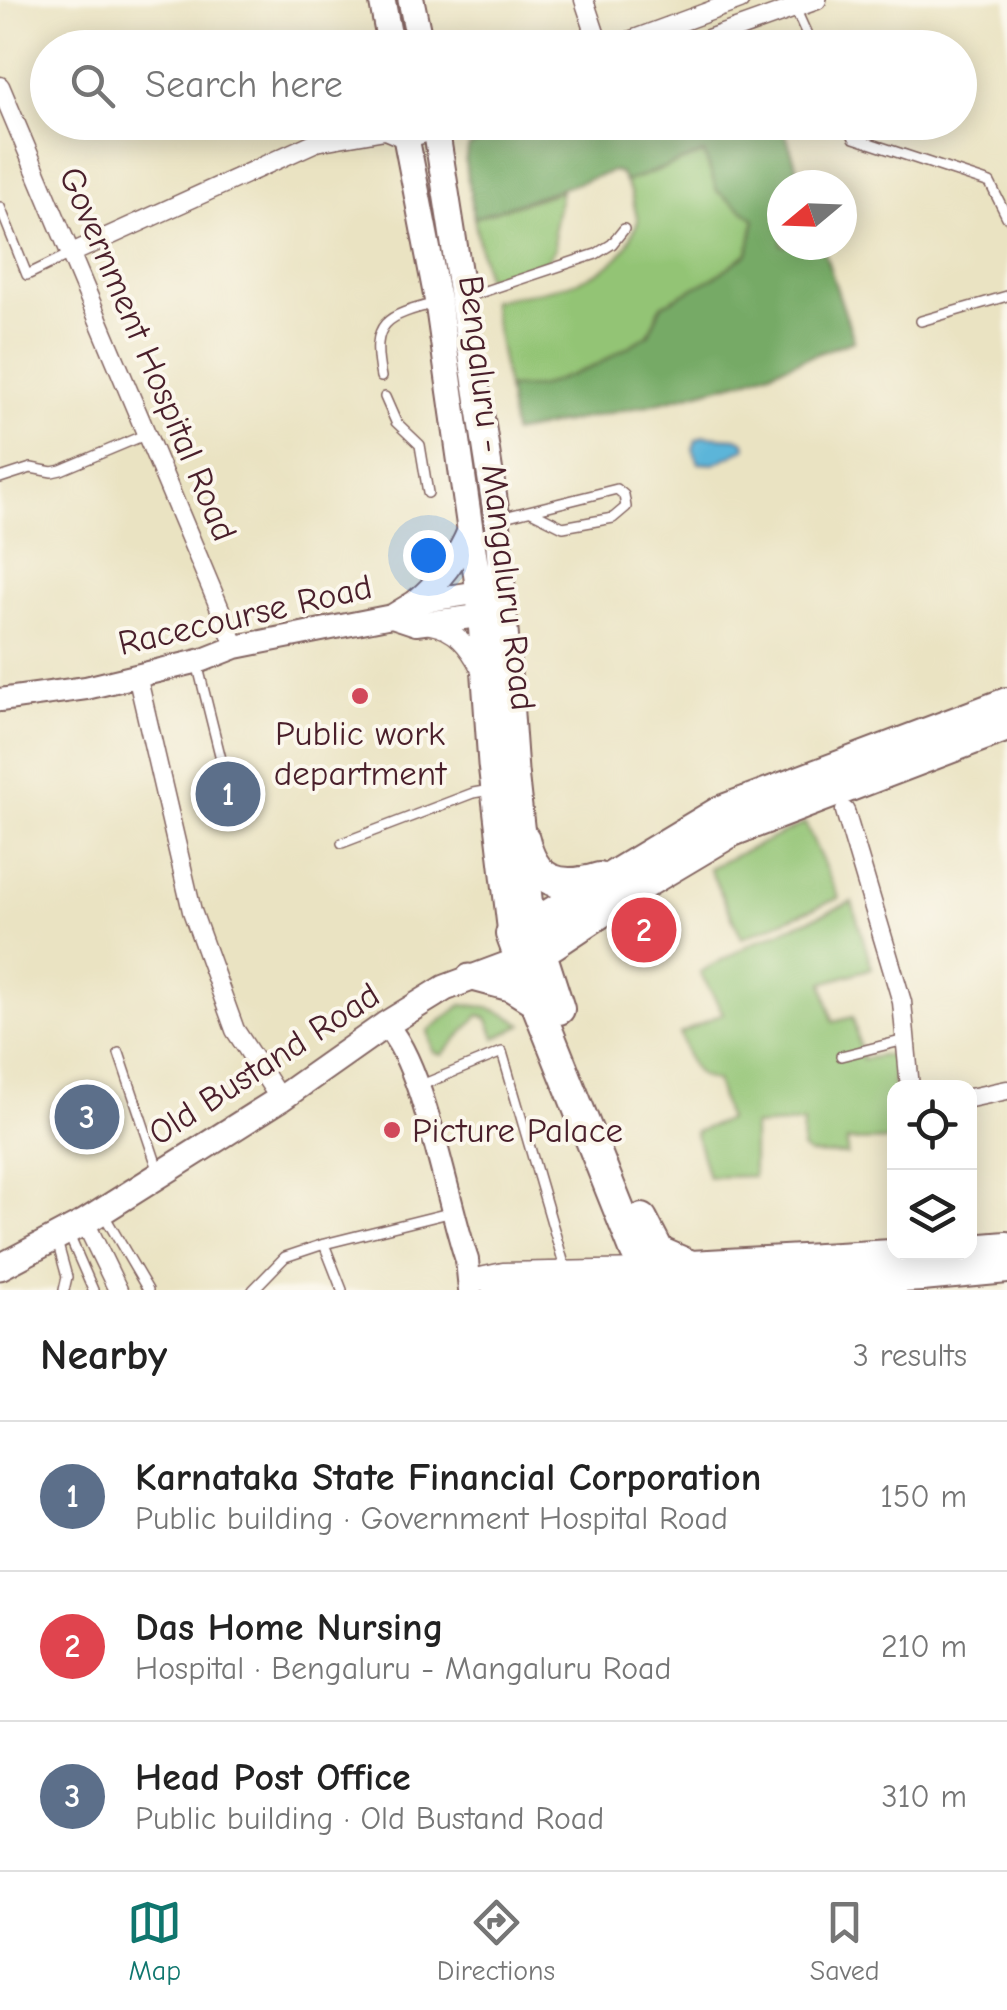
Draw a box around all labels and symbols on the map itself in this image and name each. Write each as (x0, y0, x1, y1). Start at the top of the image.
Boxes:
street label: Government Hospital Road (51, 161, 245, 547)
north arrow (767, 170, 857, 260)
street label: Bengaluru - Mangaluru Road (450, 273, 544, 713)
your location (403, 530, 454, 581)
street label: Racecourse Road (114, 566, 376, 664)
marker: Public work department (349, 685, 371, 707)
place label: Public work department (274, 713, 447, 794)
pin: 1 (196, 756, 260, 832)
pin: 2 (612, 892, 676, 968)
street label: Old Bustand Road (141, 974, 387, 1154)
pin: 3 (54, 1080, 120, 1154)
place label: Picture Palace (412, 1110, 623, 1151)
marker: Picture Palace (381, 1119, 403, 1141)

